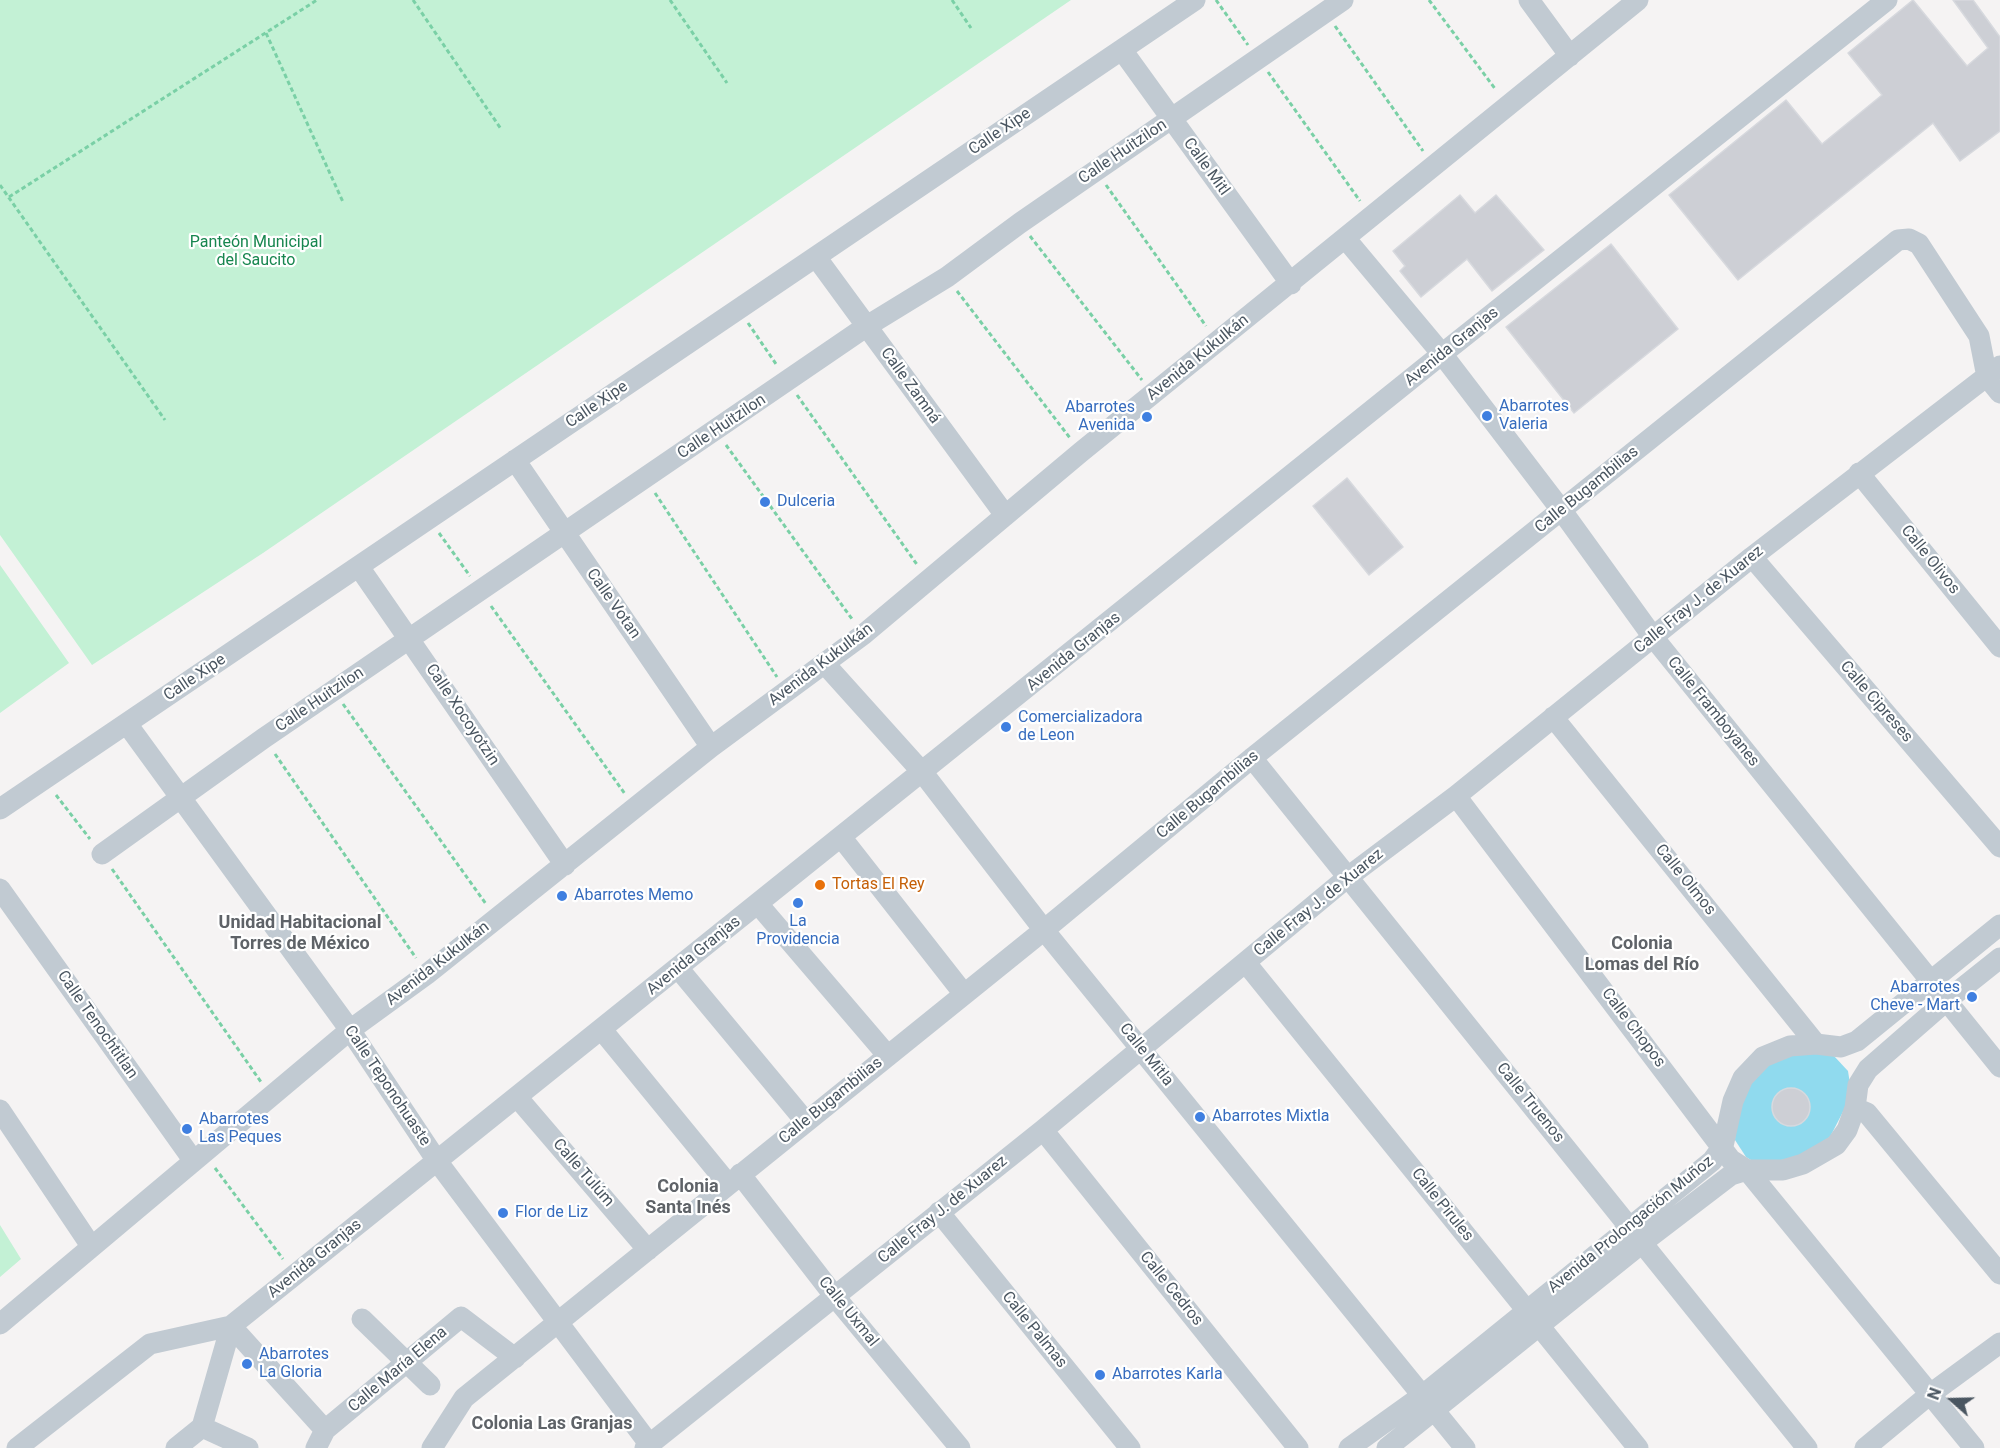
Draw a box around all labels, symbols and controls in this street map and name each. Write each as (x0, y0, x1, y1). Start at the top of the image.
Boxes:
street label: Calle Xipe (965, 104, 1035, 160)
street label: Calle Huitzilon (1075, 115, 1171, 189)
street label: Calle Mitl (1179, 135, 1233, 199)
park label: Panteón Municipal del Saucito (190, 233, 322, 271)
street label: Avenida Granjas (1401, 303, 1503, 391)
street label: Avenida Kukulkán (1143, 311, 1253, 405)
street label: Calle Zamná (876, 344, 944, 428)
street label: Calle Xipe (562, 377, 632, 433)
street label: Calle Huitzilon (674, 390, 770, 464)
place label: Abarrotes Valeria (1499, 397, 1569, 435)
place label: Abarrotes Avenida (1065, 398, 1135, 436)
marker: Abarrotes Valeria (1480, 409, 1494, 423)
marker: Abarrotes Avenida (1140, 410, 1154, 424)
street label: Calle Bugambilias (1531, 442, 1643, 538)
place label: Dulceria (777, 492, 835, 512)
marker: Dulceria (758, 495, 772, 509)
street label: Calle Olivos (1896, 522, 1964, 598)
street label: Calle Fray J. de Xuarez (1630, 542, 1768, 658)
street label: Calle Votan (582, 565, 644, 643)
street label: Avenida Granjas (1023, 608, 1125, 696)
street label: Avenida Kukulkán (765, 619, 877, 711)
street label: Calle Xipe (160, 650, 230, 706)
street label: Calle Framboyanes (1663, 653, 1763, 771)
street label: Calle Cipreses (1835, 657, 1917, 747)
street label: Calle Xocoyotzin (421, 661, 503, 769)
street label: Calle Huitzilon (272, 663, 368, 737)
place label: Comercializadora de Leon (1018, 708, 1143, 746)
marker: Comercializadora de Leon (999, 720, 1013, 734)
street label: Calle Bugambilias (1153, 747, 1263, 843)
street label: Calle Olmos (1651, 841, 1719, 919)
street label: Calle Fray J. de Xuarez (1250, 845, 1388, 961)
place label: Tortas El Rey (832, 875, 925, 895)
marker: Tortas El Rey (813, 878, 827, 892)
place label: Abarrotes Memo (574, 886, 693, 906)
marker: Abarrotes Memo (555, 889, 569, 903)
marker: La Providencia (791, 896, 805, 910)
district label: Unidad Habitacional Torres de México (219, 912, 381, 954)
street label: Avenida Granjas (643, 912, 745, 1000)
place label: La Providencia (756, 912, 840, 950)
street label: Avenida Kukulkán (383, 918, 493, 1010)
district label: Colonia Lomas del Río (1585, 933, 1699, 976)
street label: Calle Tenochtitlan (53, 967, 141, 1083)
place label: Abarrotes Cheve - Mart (1870, 978, 1960, 1016)
street label: Calle Chopos (1597, 985, 1669, 1071)
marker: Abarrotes Cheve - Mart (1965, 990, 1979, 1004)
street label: Calle Mitla (1115, 1020, 1177, 1090)
street label: Calle Teponohuaste (340, 1022, 434, 1150)
street label: Calle Bugambilias (775, 1053, 887, 1149)
street label: Calle Truenos (1492, 1059, 1568, 1147)
place label: Abarrotes Mixtla (1212, 1107, 1330, 1127)
place label: Abarrotes Las Peques (199, 1110, 282, 1148)
marker: Abarrotes Mixtla (1193, 1110, 1207, 1124)
marker: Abarrotes Las Peques (180, 1122, 194, 1136)
street label: Calle Tulúm (548, 1135, 618, 1211)
street label: Calle Fray J. de Xuarez (874, 1152, 1012, 1268)
street label: Avenida Prolongación Muñoz (1544, 1152, 1718, 1298)
street label: Calle Pirules (1407, 1165, 1477, 1245)
district label: Colonia Santa Inés (645, 1176, 731, 1218)
place label: Flor de Liz (515, 1203, 588, 1223)
marker: Flor de Liz (496, 1206, 510, 1220)
street label: Avenida Granjas (264, 1215, 366, 1303)
street label: Calle Cedros (1135, 1248, 1207, 1330)
street label: Calle Uxmal (814, 1273, 882, 1351)
street label: Calle Palmas (997, 1288, 1071, 1372)
street label: Calle María Elena (345, 1323, 451, 1417)
place label: Abarrotes La Gloria (259, 1345, 329, 1383)
marker: Abarrotes La Gloria (240, 1357, 254, 1371)
place label: Abarrotes Karla (1112, 1365, 1223, 1385)
marker: Abarrotes Karla (1093, 1368, 1107, 1382)
north arrow (1922, 1370, 1982, 1430)
text: N (1924, 1385, 1945, 1402)
district label: Colonia Las Granjas (472, 1413, 632, 1435)

